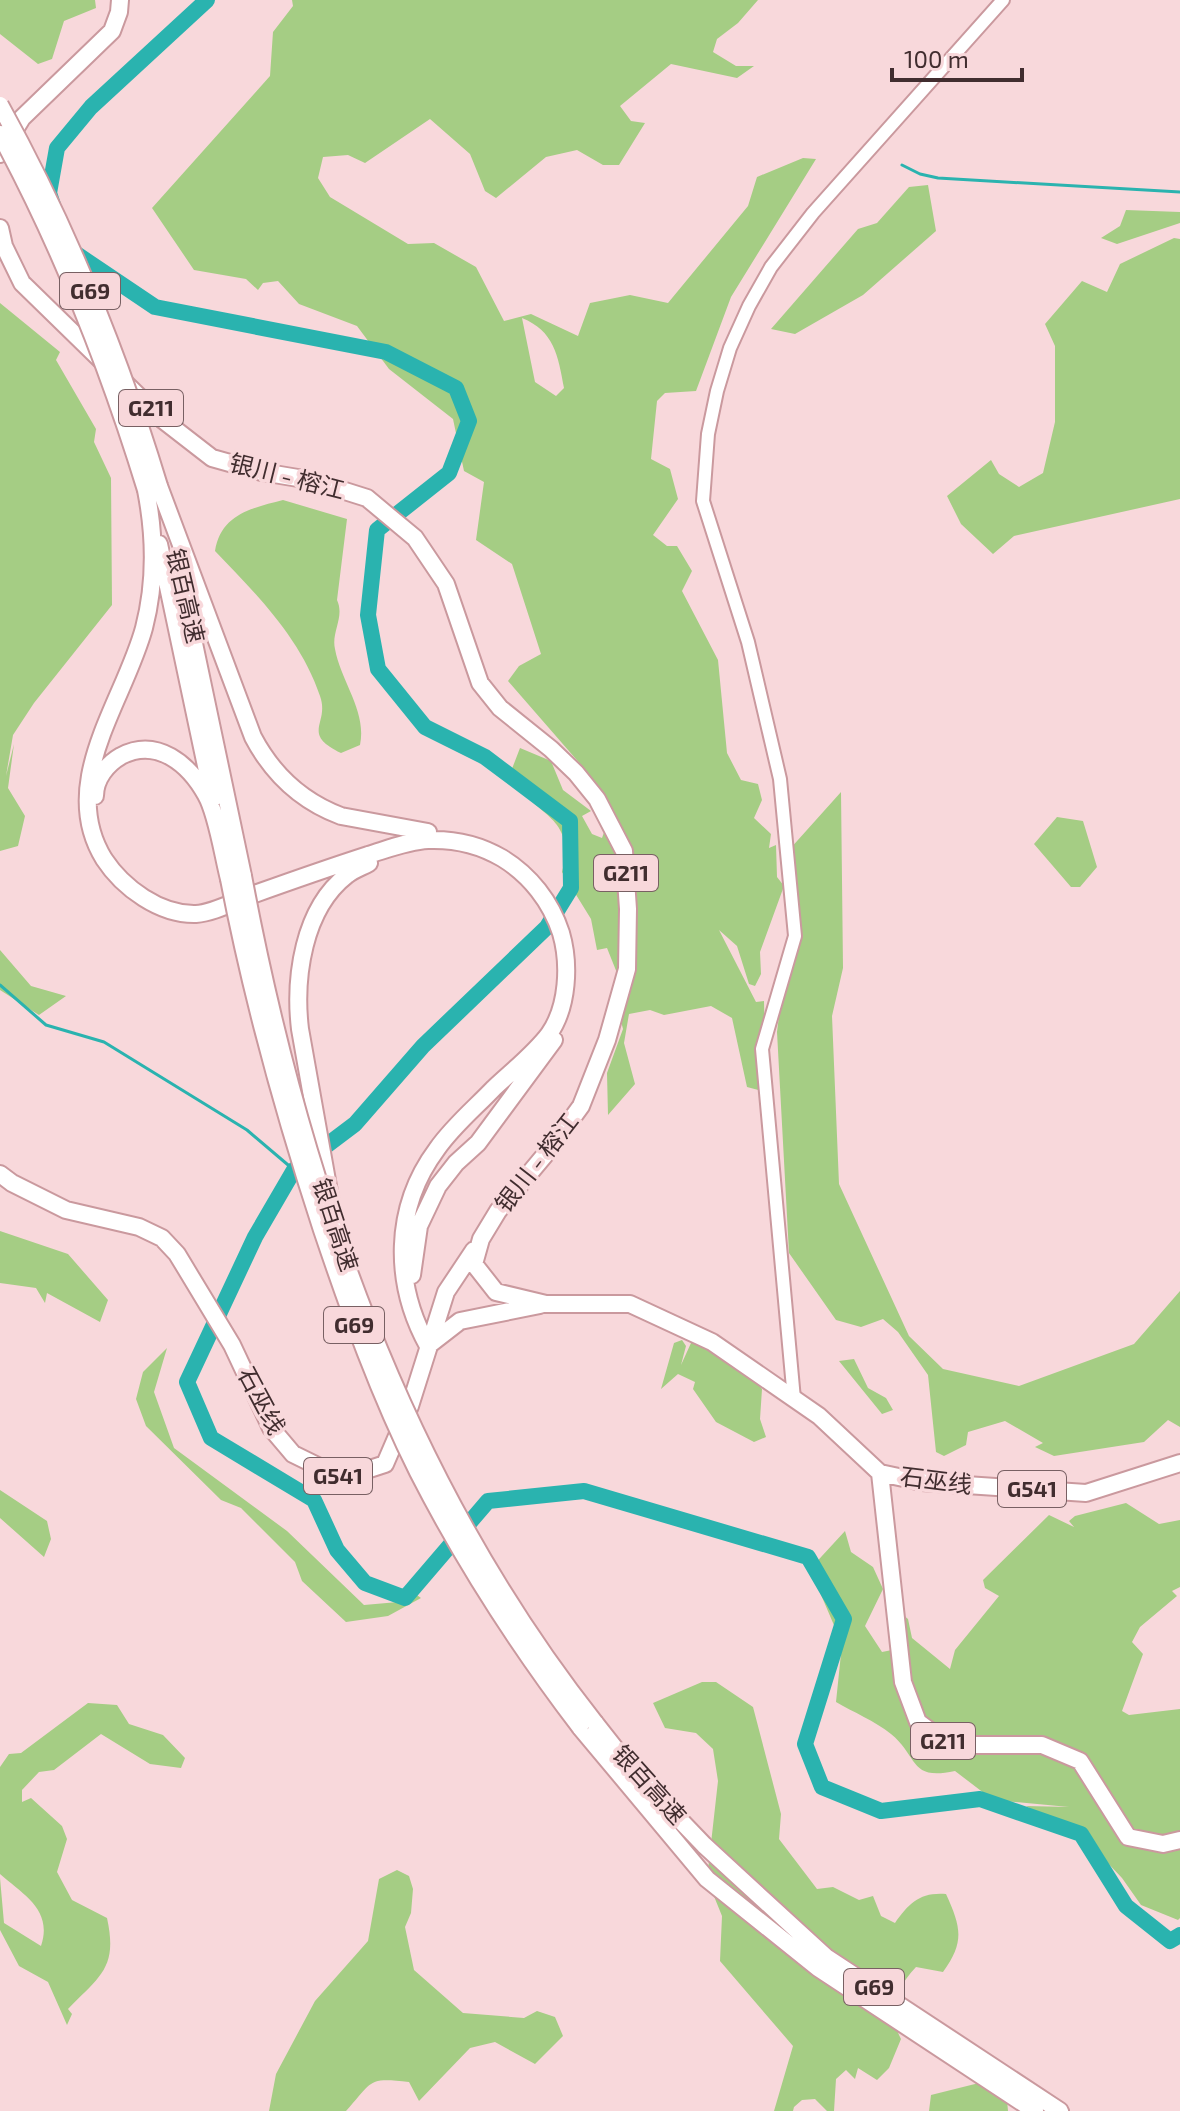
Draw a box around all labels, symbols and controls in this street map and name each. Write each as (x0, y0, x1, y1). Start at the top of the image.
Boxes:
scale bar (892, 32, 1022, 82)
text: 100 m (904, 44, 969, 73)
road number: G69 (60, 273, 120, 309)
road number: G211 (119, 390, 183, 426)
street label: 银川 - 榕江 (227, 447, 348, 504)
street label: 银百高速 (162, 546, 211, 646)
road number: G211 (594, 855, 658, 891)
street label: 银川 - 榕江 (488, 1107, 583, 1217)
street label: 银百高速 (308, 1174, 365, 1275)
road number: G69 (324, 1307, 384, 1343)
street label: 石巫线 (233, 1362, 292, 1439)
road number: G541 (304, 1458, 372, 1494)
street label: 石巫线 (899, 1461, 974, 1498)
road number: G541 (998, 1471, 1066, 1507)
road number: G211 (911, 1723, 975, 1759)
street label: 银百高速 (607, 1739, 693, 1829)
road number: G69 (844, 1969, 904, 2005)

